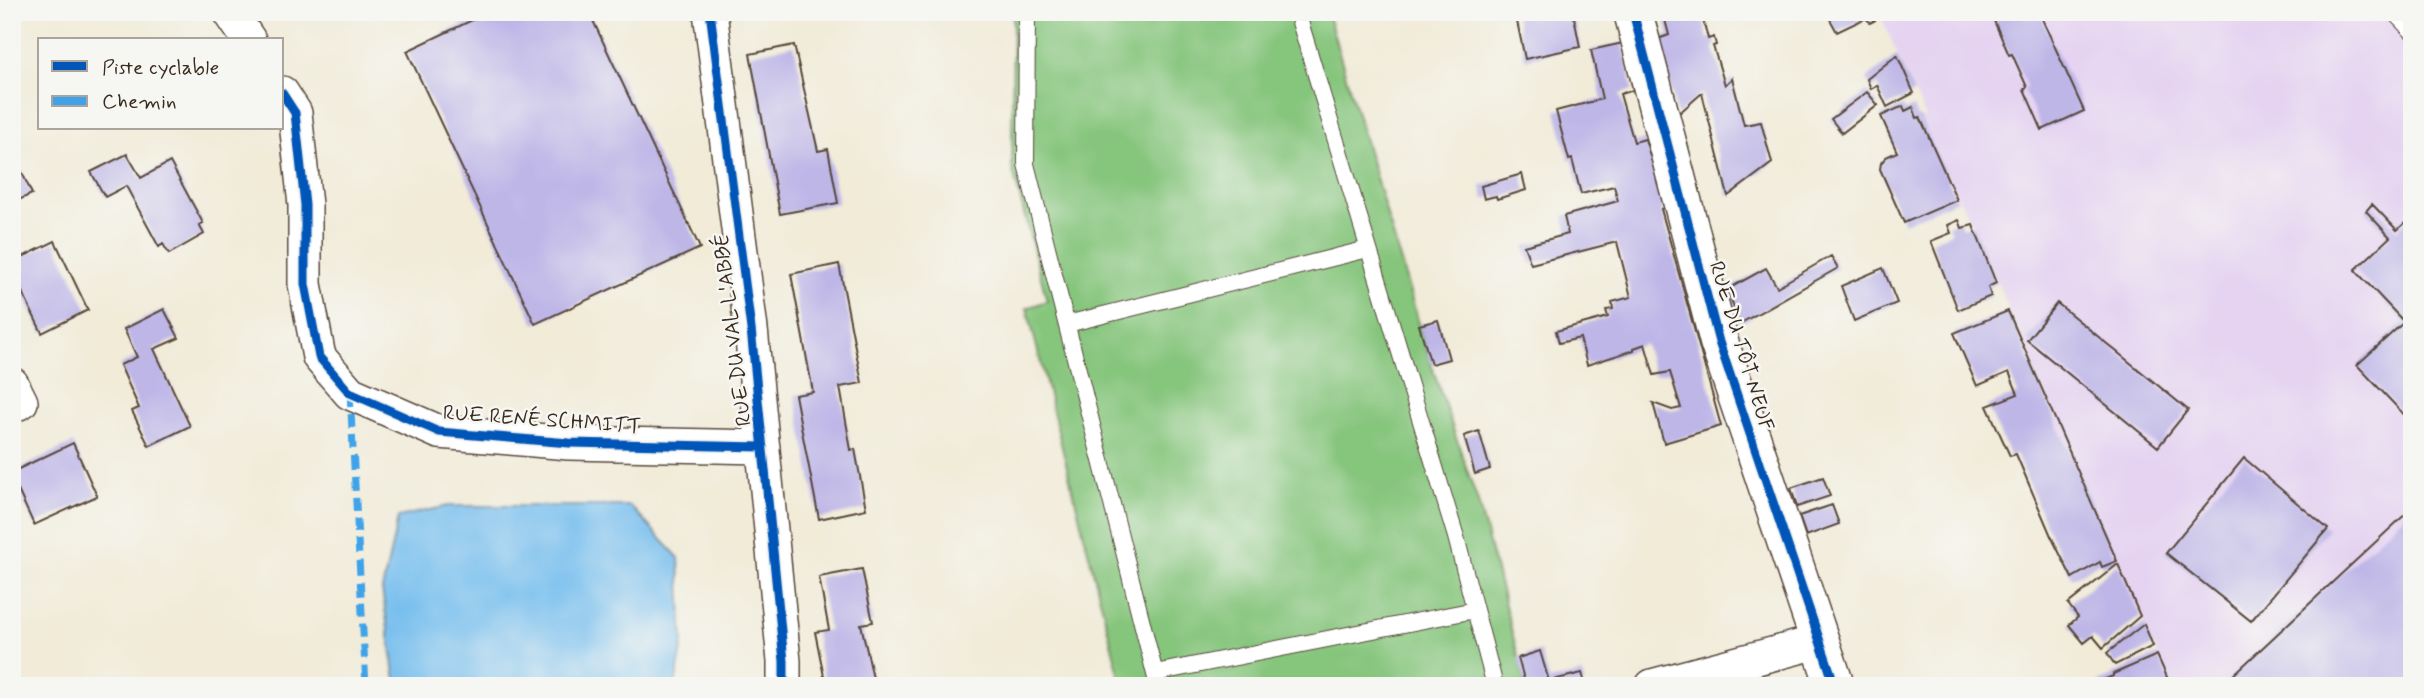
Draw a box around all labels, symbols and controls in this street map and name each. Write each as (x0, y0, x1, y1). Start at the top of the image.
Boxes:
legend (38, 38, 284, 130)
text: Piste cyclable (102, 54, 219, 82)
text: Chemin (102, 88, 176, 116)
street label: RUE DU VAL L'ABBÉ (707, 232, 759, 428)
street label: RUE DU TÔT NEUF (1702, 258, 1780, 435)
street label: RUE RENÉ SCHMITT (442, 399, 642, 441)

